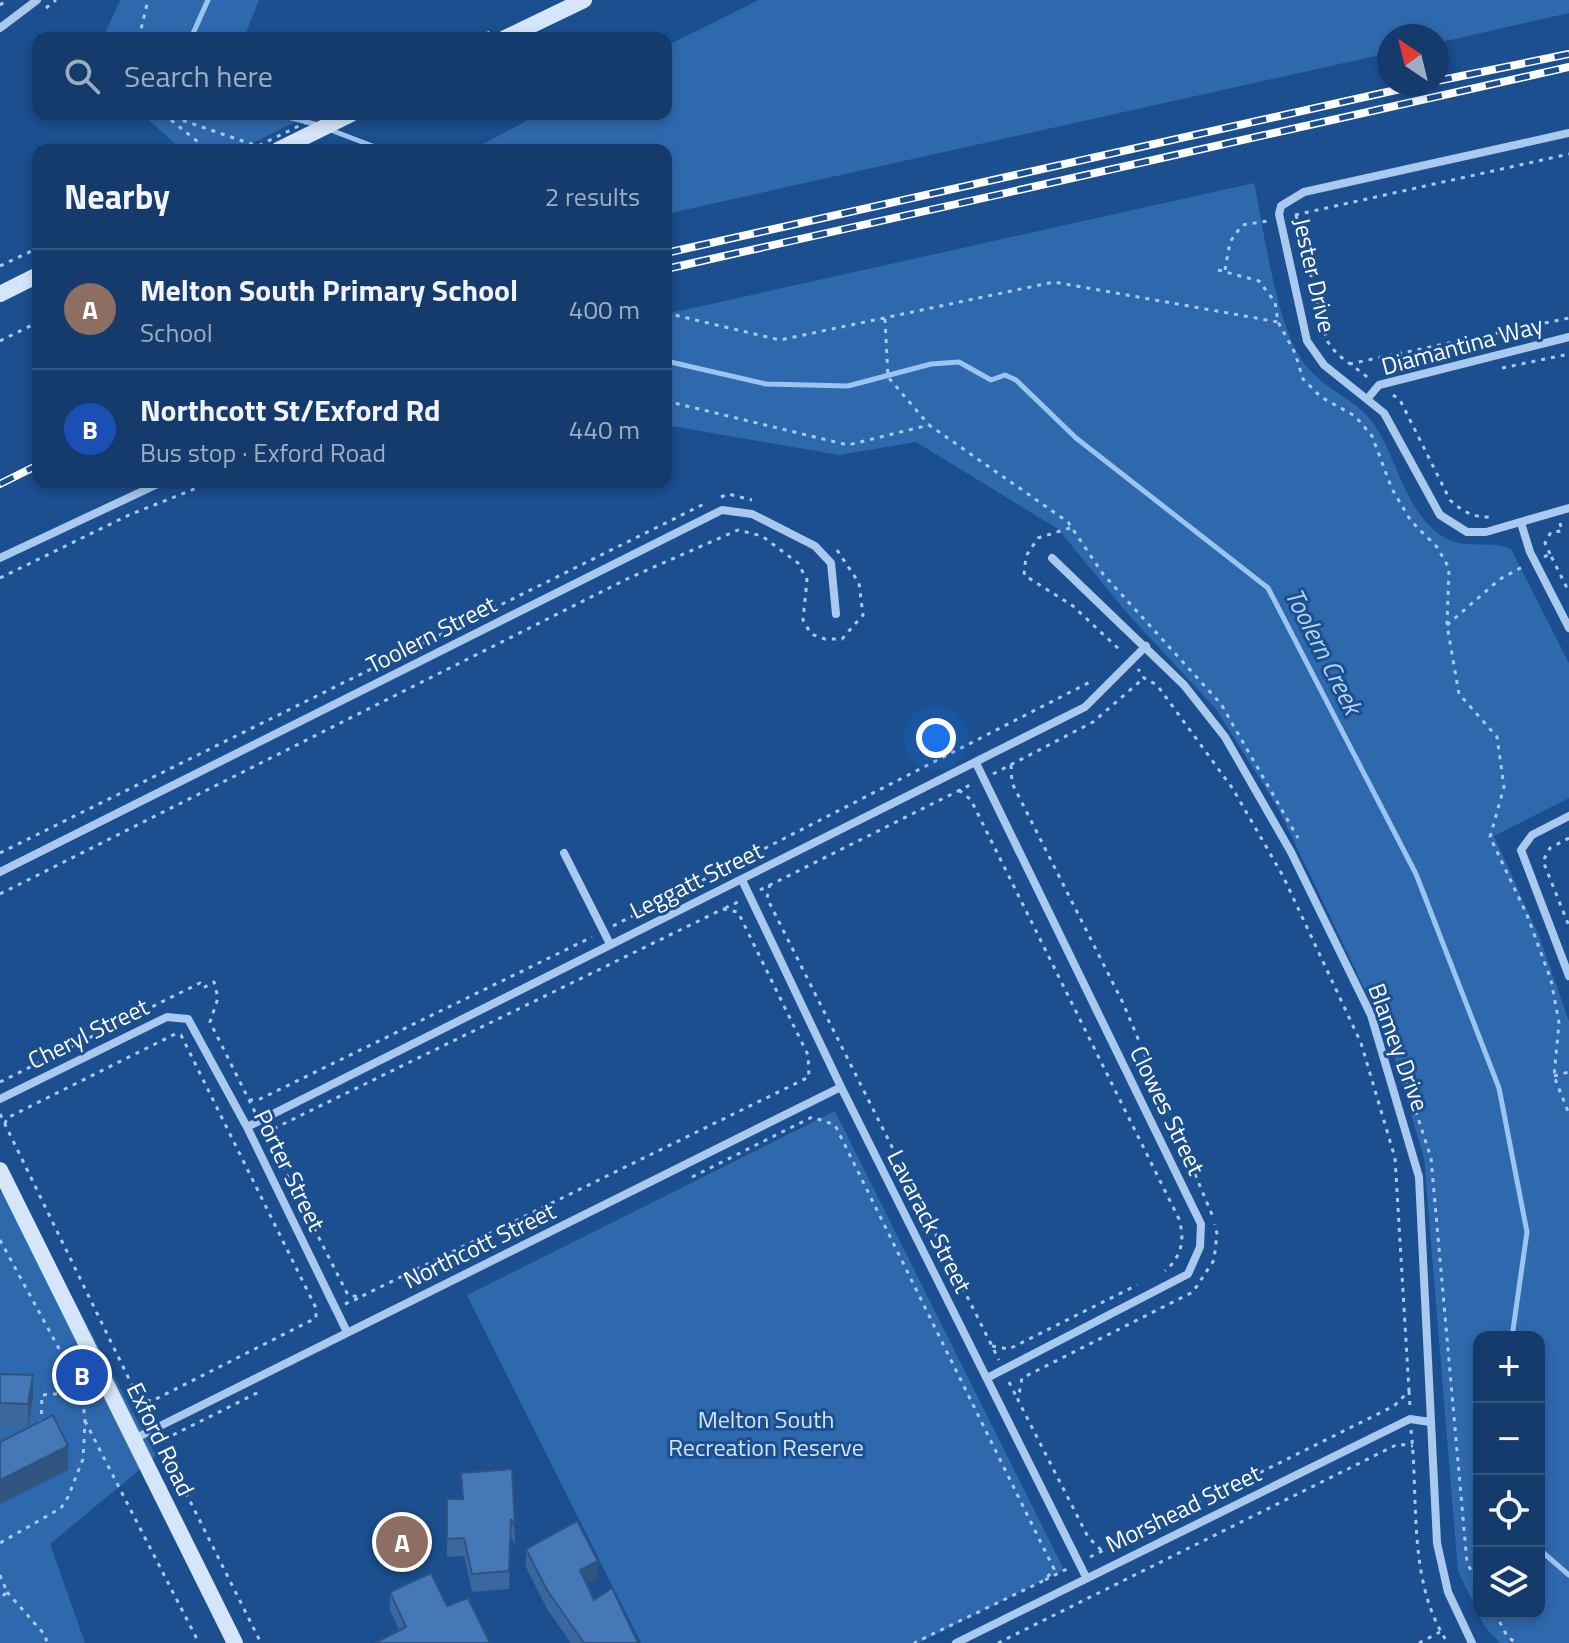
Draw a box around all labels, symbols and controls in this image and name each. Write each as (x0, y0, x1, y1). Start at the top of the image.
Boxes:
north arrow (1377, 24, 1449, 96)
search box (32, 32, 672, 120)
text: Search here (124, 53, 273, 99)
icon: search (60, 54, 104, 98)
text: Nearby (64, 170, 170, 222)
text: 2 results (545, 177, 640, 216)
street label: Jester Drive (1284, 214, 1346, 336)
text: Melton South Primary School (140, 267, 518, 313)
text: A (82, 290, 98, 329)
text: 400 m (569, 290, 640, 329)
street label: Diamantina Way (1377, 306, 1547, 384)
text: School (140, 313, 213, 352)
text: Northcott St/Exford Rd (140, 387, 440, 433)
text: B (82, 410, 98, 449)
text: 440 m (569, 410, 640, 449)
text: Bus stop · Exford Road (140, 433, 386, 472)
water label: Toolern Creek (1276, 581, 1374, 724)
street label: Toolern Street (360, 586, 503, 682)
your location (916, 718, 956, 758)
street label: Leggatt Street (623, 832, 769, 928)
street label: Blamey Drive (1359, 978, 1439, 1116)
street label: Cheryl Street (21, 988, 155, 1078)
street label: Clowes Street (1121, 1039, 1215, 1181)
street label: Porter Street (245, 1103, 335, 1237)
street label: Lavarack Street (879, 1143, 982, 1299)
street label: Northcott Street (397, 1192, 562, 1297)
map controls (1473, 1331, 1545, 1619)
button: + (1473, 1331, 1545, 1403)
pin: B (56, 1345, 108, 1405)
street label: Exford Road (118, 1376, 204, 1502)
park label: Melton South Recreation Reserve (668, 1401, 864, 1465)
button: − (1473, 1403, 1545, 1475)
street label: Morshead Street (1099, 1455, 1267, 1561)
button: locate (1473, 1475, 1545, 1547)
pin: A (376, 1512, 428, 1572)
button: layers (1473, 1547, 1545, 1619)

